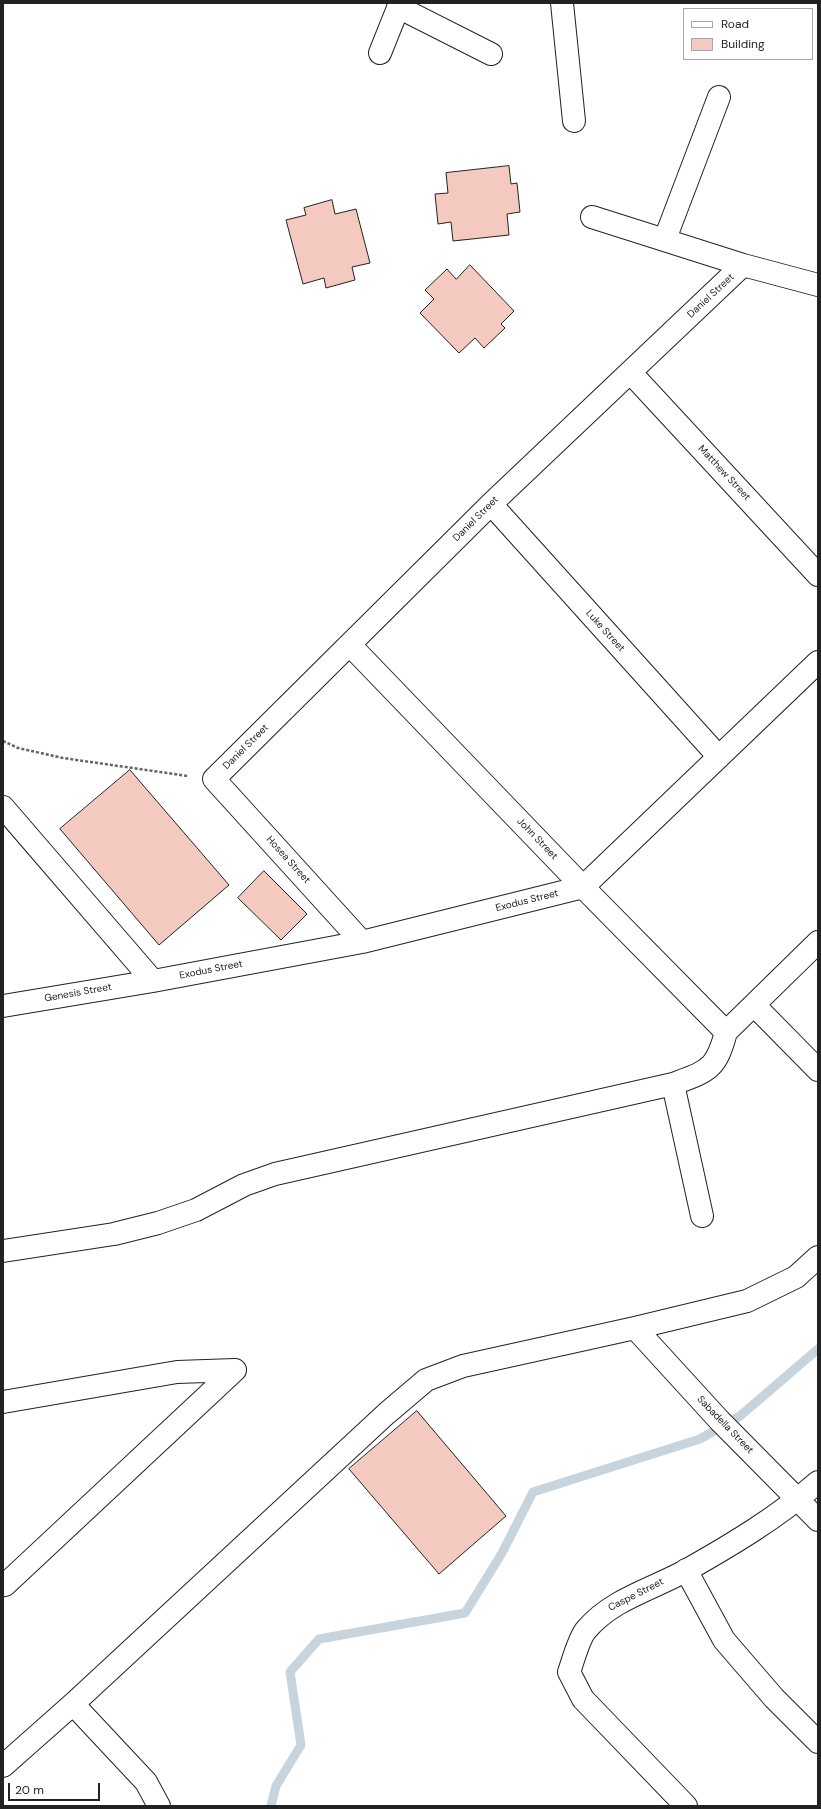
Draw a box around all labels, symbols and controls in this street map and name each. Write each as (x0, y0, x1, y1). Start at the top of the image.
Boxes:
legend (683, 8, 813, 60)
text: Road (721, 16, 749, 32)
text: Building (721, 36, 765, 52)
street label: Daniel Street (685, 271, 737, 321)
street label: Matthew Street (695, 443, 753, 503)
street label: Daniel Street (451, 494, 501, 544)
street label: Luke Street (583, 608, 627, 654)
street label: Daniel Street (221, 722, 271, 772)
street label: John Street (514, 816, 560, 862)
street label: Hosea Street (264, 834, 312, 886)
street label: Exodus Street (494, 887, 560, 915)
street label: Exodus Street (178, 958, 244, 982)
street label: Genesis Street (43, 981, 113, 1005)
street label: Sabadella Street (694, 1394, 756, 1456)
street label: Caspe Street (606, 1576, 666, 1614)
scale bar (10, 1775, 102, 1801)
text: 20 m (15, 1782, 44, 1798)

